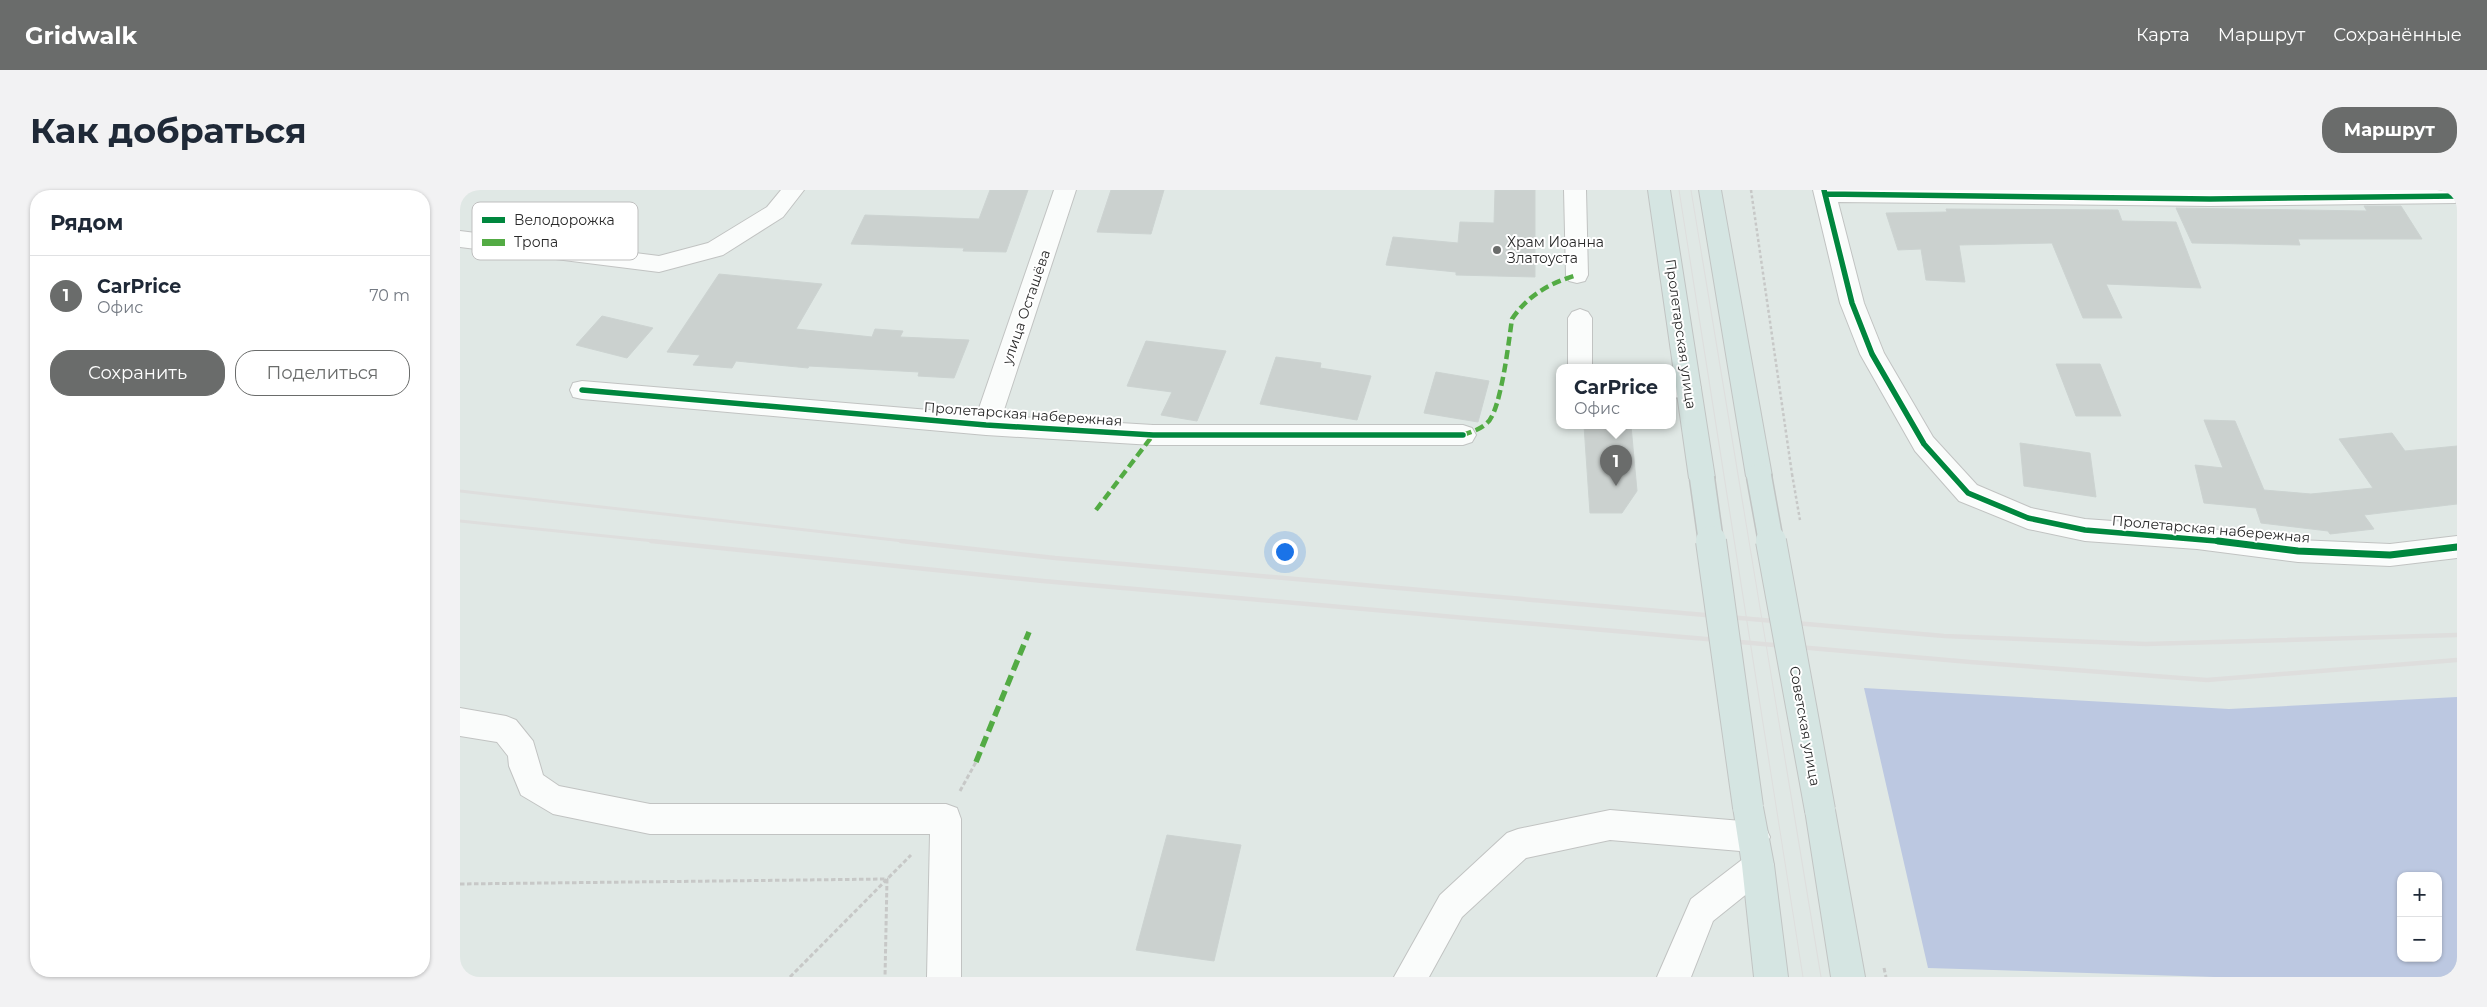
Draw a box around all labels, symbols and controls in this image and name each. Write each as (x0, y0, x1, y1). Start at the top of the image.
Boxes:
text: Gridwalk (25, 21, 137, 50)
text: Карта (2136, 24, 2190, 46)
text: Маршрут (2218, 24, 2305, 46)
text: Сохранённые (2333, 24, 2462, 46)
button: Маршрут (2322, 107, 2457, 153)
text: Как добраться (30, 109, 307, 152)
legend (472, 202, 638, 260)
text: Рядом (50, 210, 123, 235)
text: Велодорожка (514, 211, 615, 229)
text: Тропа (514, 233, 558, 251)
place label: Храм Иоанна Златоуста (1507, 233, 1604, 267)
marker: Храм Иоанна Златоуста (1491, 244, 1503, 256)
street label: улица Осташёва (998, 247, 1054, 368)
street label: Пролетарская улица (1662, 258, 1700, 410)
text: CarPrice (97, 275, 181, 298)
text: 1 (63, 286, 69, 305)
text: 70 m (369, 286, 410, 305)
text: Офис (97, 298, 143, 317)
button: Сохранить (50, 350, 225, 396)
button: Поделиться (235, 350, 410, 396)
popup (1556, 364, 1676, 429)
text: CarPrice (1574, 376, 1658, 399)
street label: Пролетарская набережная (923, 398, 1123, 430)
text: Офис (1574, 399, 1620, 418)
pin: 1 (1600, 445, 1632, 486)
street label: Пролетарская набережная (2111, 511, 2311, 547)
your location (1272, 539, 1298, 565)
street label: Советская улица (1786, 665, 1824, 787)
map controls (2397, 872, 2442, 962)
button: + (2397, 872, 2442, 917)
button: − (2397, 917, 2442, 962)

